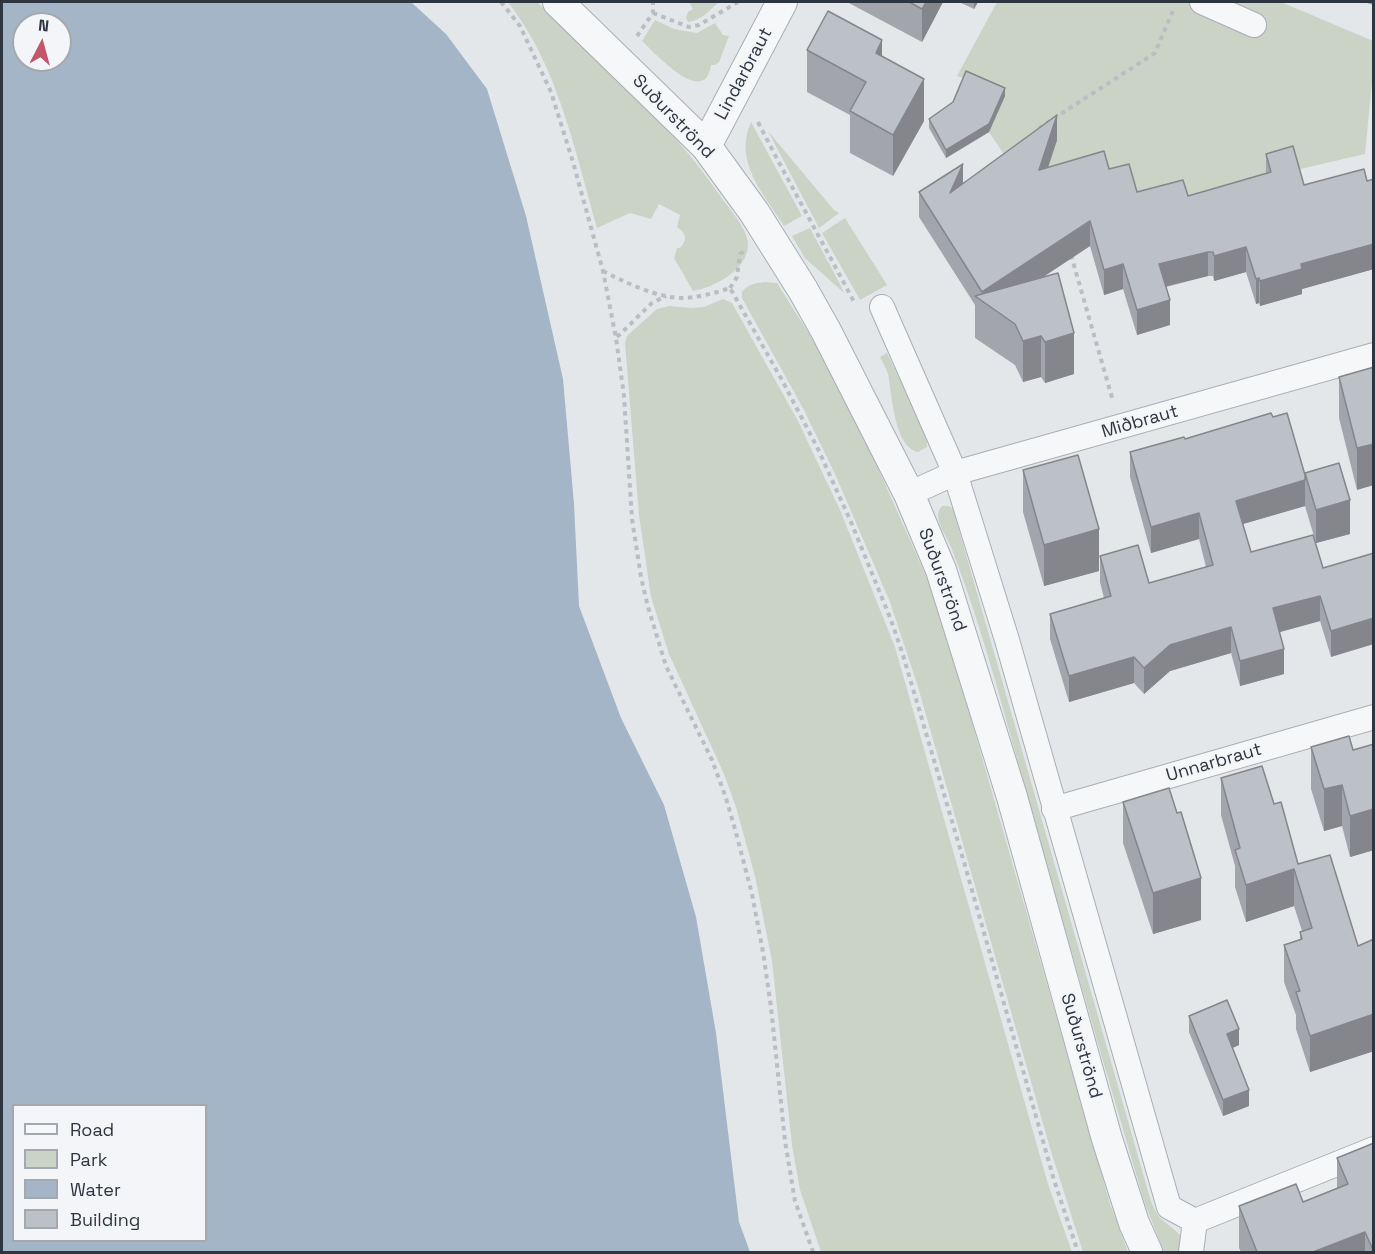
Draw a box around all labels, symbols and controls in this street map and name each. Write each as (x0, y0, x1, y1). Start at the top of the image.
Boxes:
north arrow (12, 12, 72, 72)
text: N (37, 15, 50, 37)
street label: Lindarbraut (711, 24, 777, 124)
street label: Suðurströnd (628, 70, 718, 164)
street label: Miðbraut (1099, 401, 1181, 443)
street label: Suðurströnd (913, 525, 971, 635)
street label: Unnarbraut (1164, 739, 1264, 787)
street label: Suðurströnd (1056, 991, 1106, 1101)
legend (12, 1104, 207, 1242)
text: Road (70, 1118, 114, 1141)
text: Park (70, 1148, 107, 1171)
text: Water (70, 1178, 121, 1201)
text: Building (70, 1208, 140, 1231)

